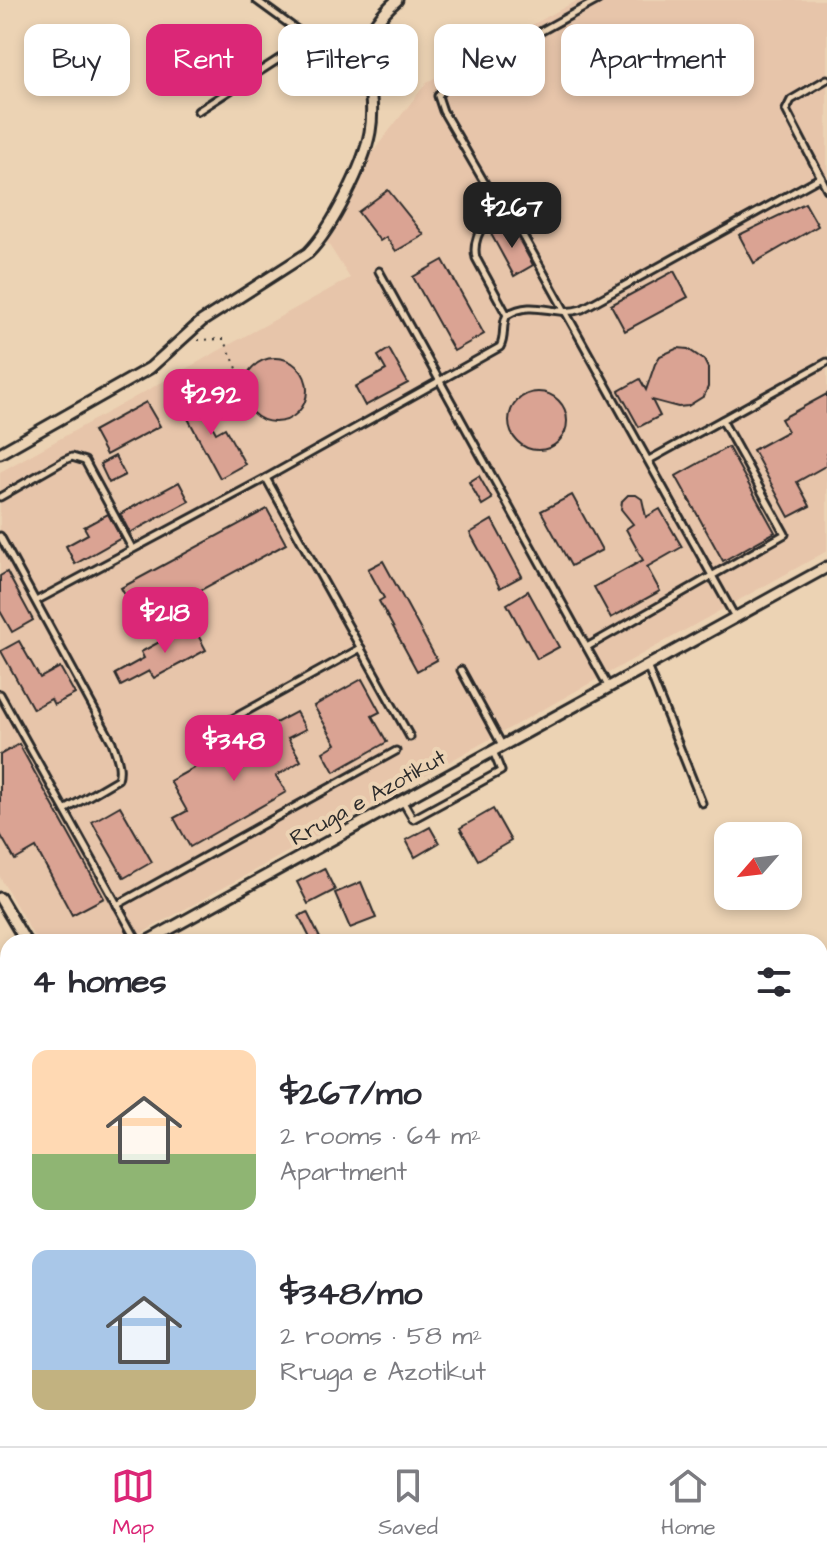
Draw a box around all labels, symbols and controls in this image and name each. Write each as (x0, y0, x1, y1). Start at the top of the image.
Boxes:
chip: Buy (24, 24, 130, 96)
chip: Rent (146, 24, 262, 96)
chip: Filters (278, 24, 418, 96)
chip: New (434, 24, 545, 96)
chip: Apartment (561, 24, 754, 96)
pin: $267 (465, 182, 559, 250)
text: $267 (481, 190, 543, 226)
pin: $292 (164, 369, 258, 437)
text: $292 (181, 377, 241, 413)
pin: $218 (118, 587, 212, 655)
text: $218 (140, 595, 190, 631)
pin: $348 (187, 715, 281, 783)
text: $348 (203, 723, 265, 759)
street label: Rruga e Azotikut (284, 742, 452, 855)
north arrow (714, 822, 802, 910)
map controls (714, 822, 802, 910)
text: 4 homes (32, 958, 167, 1006)
icon: filters (752, 960, 796, 1004)
text: $267/mo (280, 1070, 422, 1118)
icon: home (96, 1082, 192, 1178)
text: 2 rooms · 64 m² (280, 1118, 481, 1154)
text: Apartment (280, 1154, 407, 1190)
text: $348/mo (280, 1270, 422, 1318)
icon: home (96, 1282, 192, 1378)
text: 2 rooms · 58 m² (280, 1318, 482, 1354)
text: Rruga e Azotikut (280, 1354, 486, 1390)
tab: Map (111, 1464, 155, 1543)
tab: Saved (378, 1464, 438, 1543)
tab: Home (661, 1464, 716, 1543)

